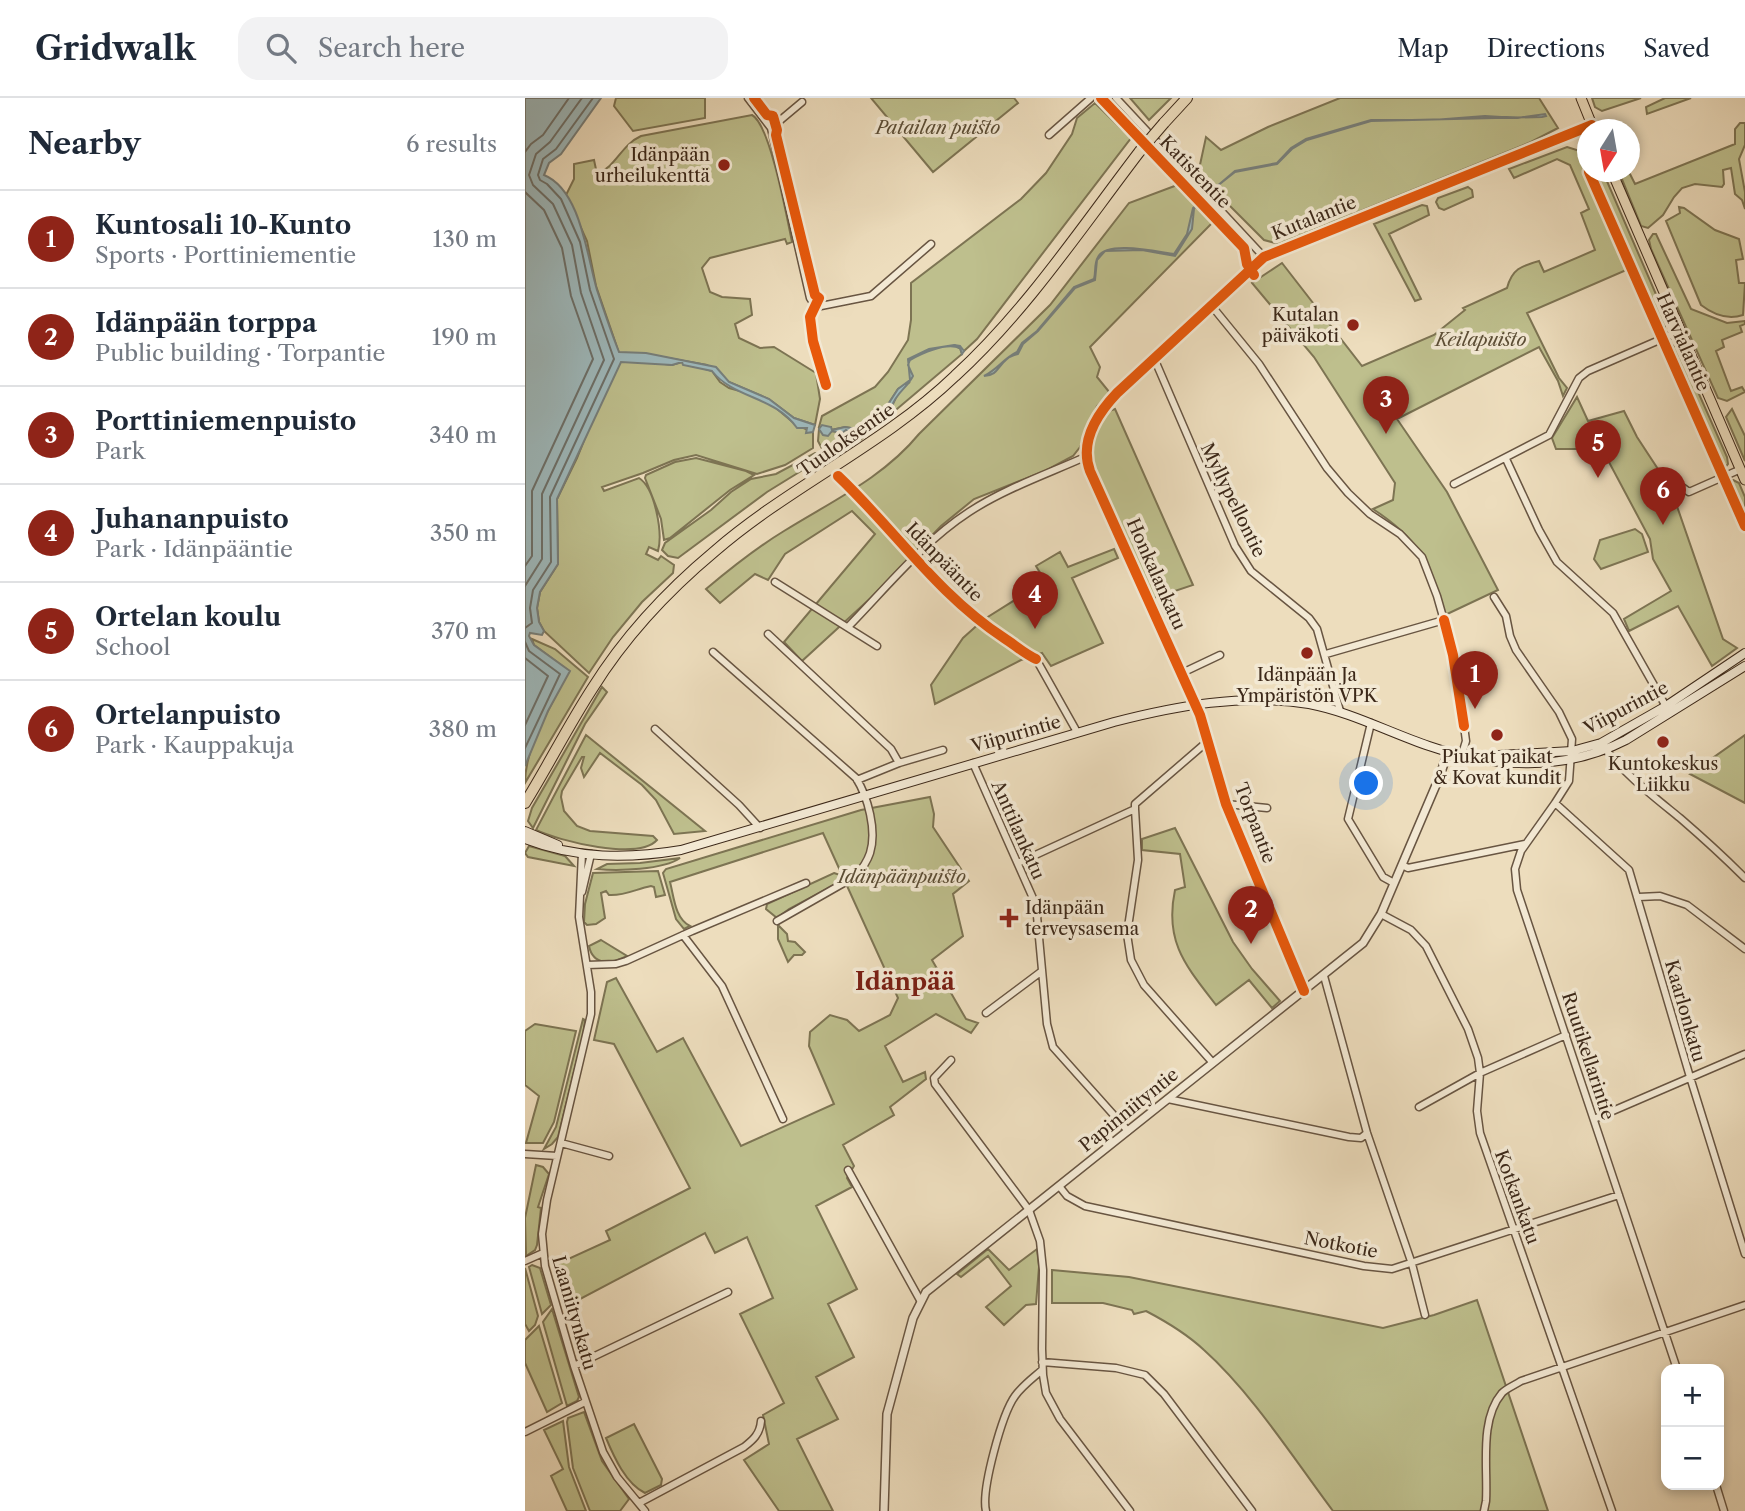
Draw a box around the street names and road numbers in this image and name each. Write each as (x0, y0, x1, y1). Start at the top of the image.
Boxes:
street label: Katistentie (1155, 131, 1235, 213)
street label: Kutalantie (1269, 191, 1359, 245)
street label: Harvialantie (1652, 290, 1714, 394)
street label: Tuuloksentie (793, 399, 899, 481)
street label: Myllypellontie (1196, 439, 1270, 561)
street label: Honkalankatu (1122, 515, 1190, 633)
street label: Idänpääntie (901, 518, 987, 606)
street label: Viipurintie (1579, 677, 1672, 740)
street label: Viipurintie (968, 711, 1063, 758)
street label: Anttilankatu (986, 776, 1050, 883)
street label: Torpantie (1230, 780, 1280, 866)
street label: Kaarlonkatu (1660, 957, 1710, 1065)
street label: Ruutikellarintie (1557, 989, 1619, 1123)
street label: Papinniityntie (1075, 1063, 1183, 1157)
street label: Kotkankatu (1490, 1147, 1544, 1247)
street label: Notkotie (1302, 1227, 1380, 1263)
street label: Laaniitynkatu (547, 1253, 601, 1373)

